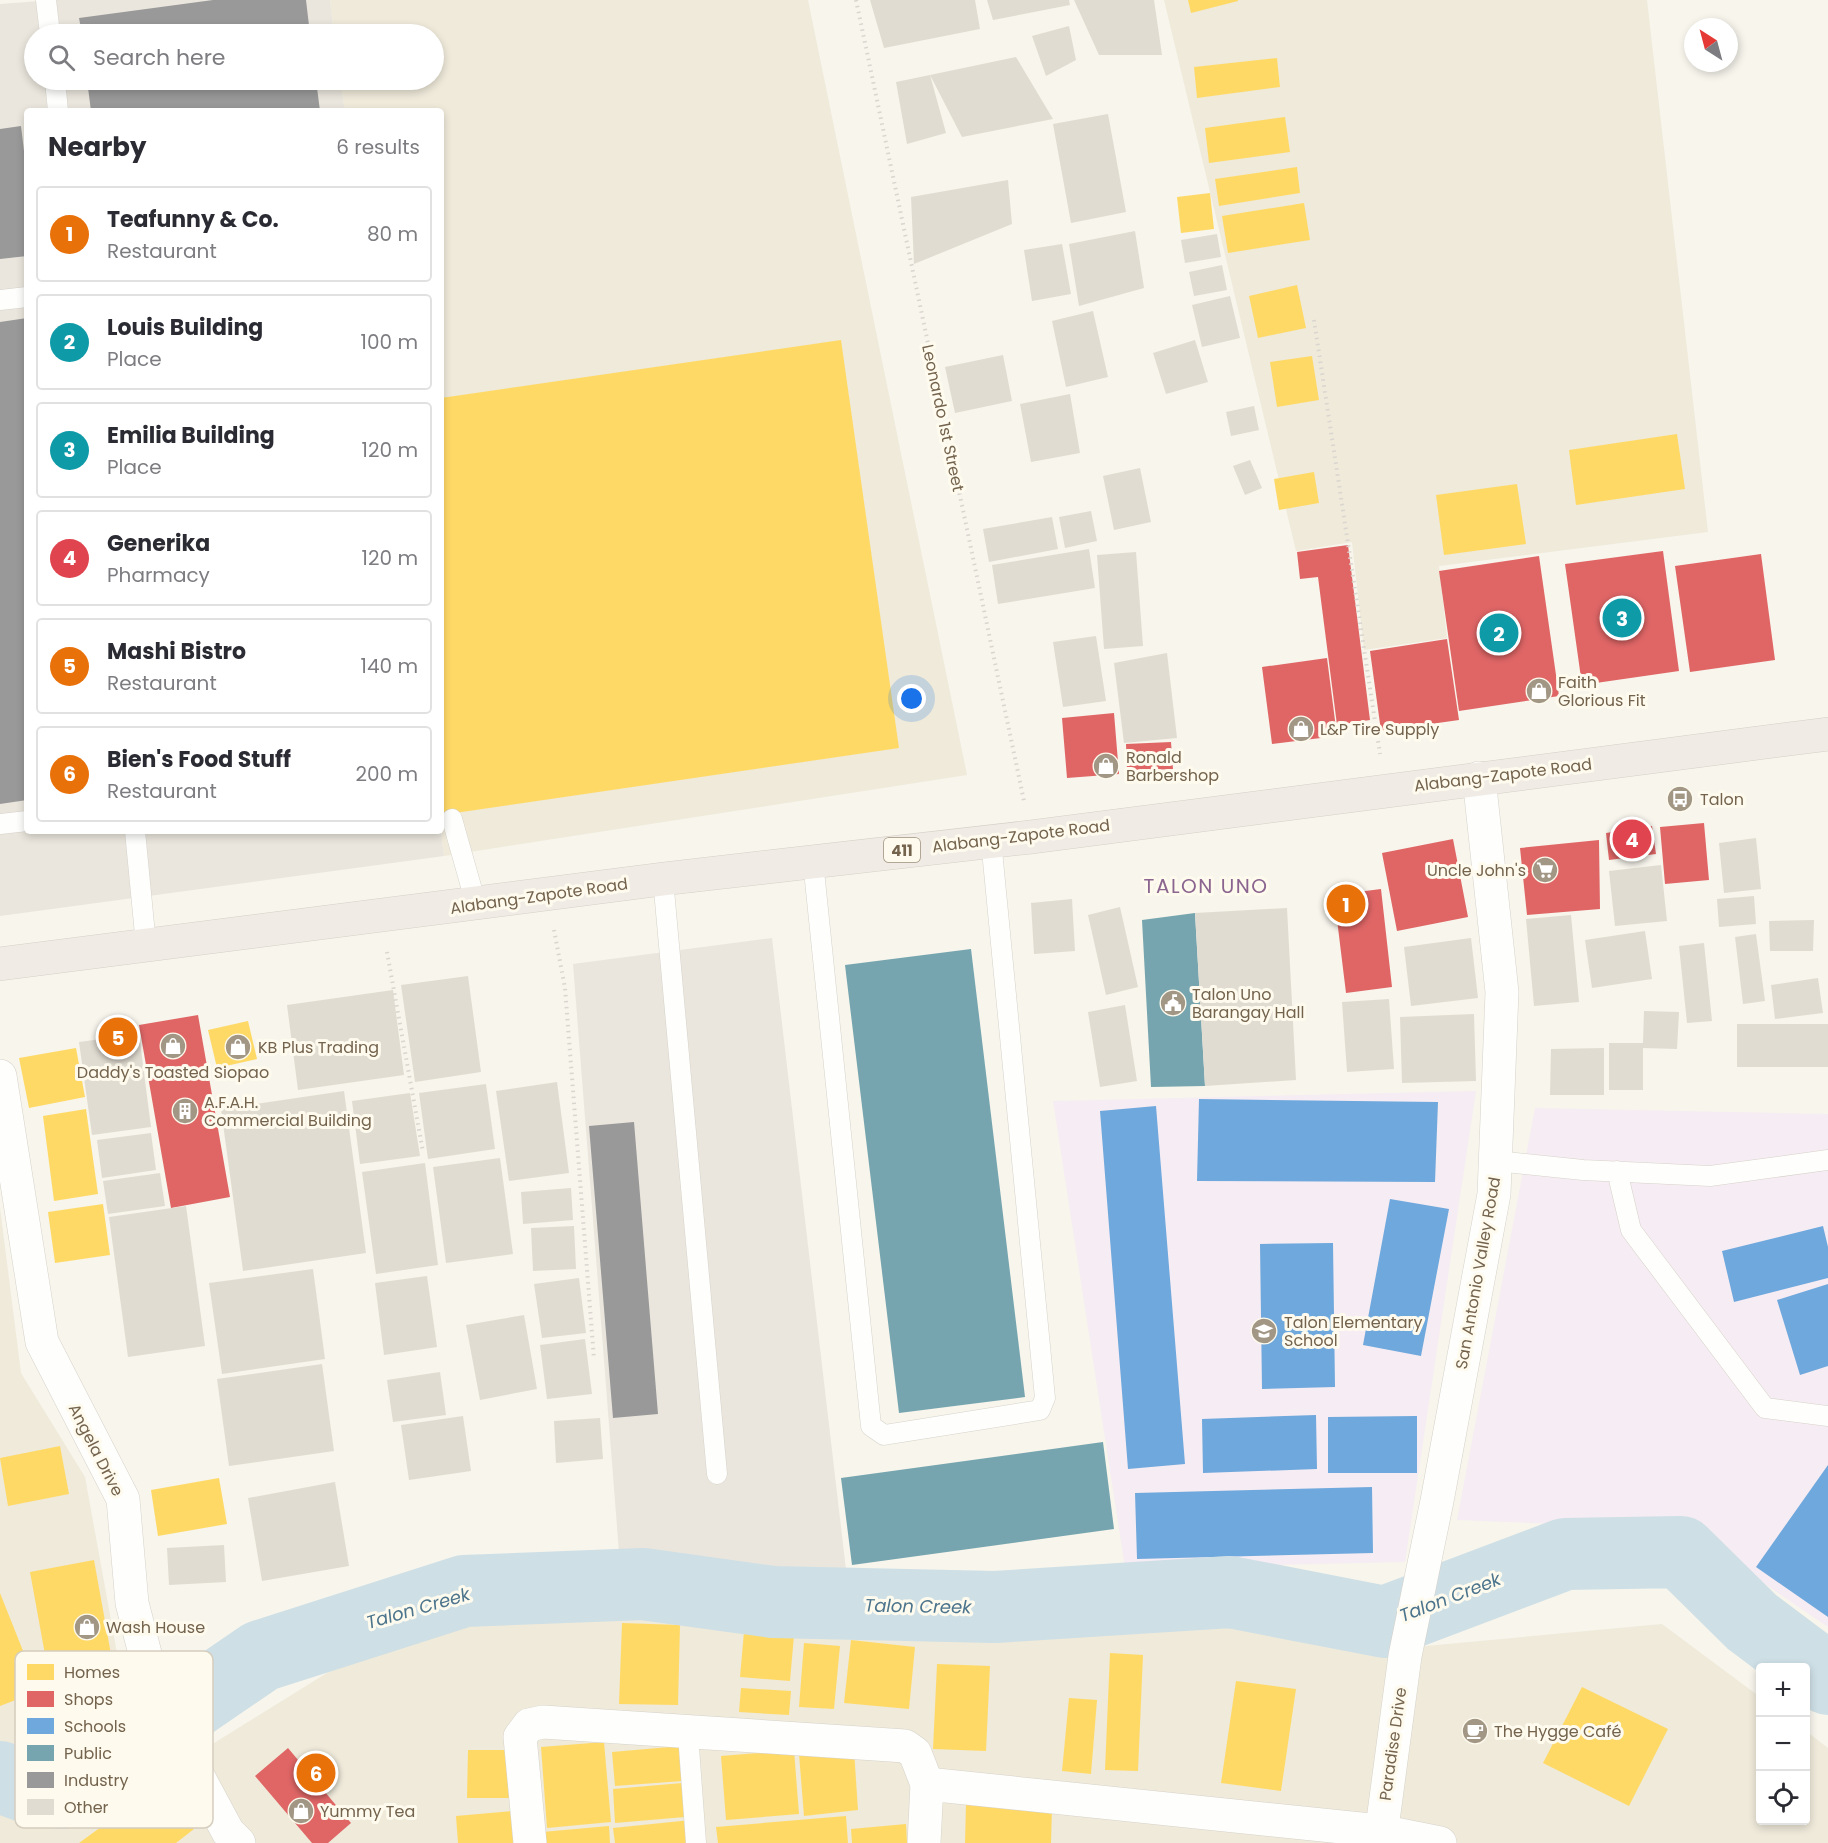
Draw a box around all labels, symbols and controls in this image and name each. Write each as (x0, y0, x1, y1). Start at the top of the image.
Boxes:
north arrow (1684, 18, 1738, 72)
search box (24, 24, 444, 90)
icon: search (45, 41, 78, 74)
text: Search here (93, 42, 226, 73)
text: Nearby (48, 129, 146, 165)
text: 6 results (336, 133, 420, 161)
text: Teafunny & Co. (107, 204, 279, 235)
text: 1 (66, 220, 73, 248)
text: 80 m (367, 220, 418, 248)
text: Restaurant (107, 237, 217, 265)
text: Louis Building (107, 312, 263, 343)
text: 2 (64, 328, 75, 356)
text: 100 m (361, 328, 418, 356)
street label: Leonardo 1st Street (916, 342, 970, 494)
text: Place (107, 345, 162, 373)
text: Emilia Building (107, 420, 275, 451)
text: 3 (63, 436, 76, 464)
text: 120 m (362, 436, 418, 464)
text: Place (107, 453, 162, 481)
text: Generika (107, 528, 210, 559)
text: 4 (63, 544, 76, 572)
text: 120 m (362, 544, 418, 572)
text: Pharmacy (107, 561, 210, 589)
pin: 3 (1602, 596, 1642, 640)
pin: 2 (1480, 610, 1518, 656)
text: Mashi Bistro (107, 636, 246, 667)
text: 5 (63, 652, 76, 680)
text: 140 m (361, 652, 418, 680)
text: Restaurant (107, 669, 217, 697)
place label: Faith Glorious Fit (1558, 671, 1646, 712)
shop icon: Faith Glorious Fit (1524, 676, 1554, 706)
your location (897, 684, 926, 713)
shop icon: L&P Tire Supply (1286, 714, 1316, 744)
place label: L&P Tire Supply (1320, 718, 1439, 741)
text: Bien's Food Stuff (107, 744, 291, 775)
place label: Ronald Barbershop (1126, 746, 1219, 787)
shop icon: Ronald Barbershop (1091, 751, 1121, 781)
street label: Alabang-Zapote Road (1413, 753, 1593, 797)
text: 6 (63, 760, 76, 788)
text: 200 m (355, 760, 418, 788)
text: Restaurant (107, 777, 217, 805)
bus stop icon: Talon (1665, 784, 1695, 814)
place label: Talon (1700, 788, 1744, 811)
street label: Alabang-Zapote Road (931, 814, 1111, 858)
pin: 4 (1612, 816, 1652, 862)
road number: 411 (884, 838, 920, 862)
supermarket icon: Uncle John's (1530, 855, 1560, 885)
place label: Uncle John's (1427, 859, 1526, 882)
street label: Alabang-Zapote Road (449, 872, 629, 920)
district label: TALON UNO (1144, 872, 1268, 900)
pin: 1 (1326, 882, 1366, 926)
place label: Talon Uno Barangay Hall (1192, 983, 1304, 1024)
public building icon: Talon Uno Barangay Hall (1158, 988, 1188, 1018)
pin: 5 (98, 1014, 138, 1060)
shop icon: Daddy's Toasted Siopao (158, 1031, 188, 1061)
shop icon: KB Plus Trading (223, 1032, 253, 1062)
place label: KB Plus Trading (258, 1036, 379, 1059)
place label: Daddy's Toasted Siopao (77, 1061, 269, 1084)
place label: A.F.A.H. Commercial Building (204, 1091, 372, 1132)
building icon: A.F.A.H. Commercial Building (170, 1096, 200, 1126)
street label: San Antonio Valley Road (1450, 1175, 1506, 1371)
place label: Talon Elementary School (1284, 1311, 1422, 1352)
school or university icon: Talon Elementary School (1249, 1316, 1279, 1346)
street label: Angela Drive (63, 1400, 129, 1500)
water label: Talon Creek (1396, 1566, 1505, 1628)
water label: Talon Creek (363, 1581, 474, 1635)
water label: Talon Creek (864, 1593, 972, 1619)
shop icon: Wash House (72, 1612, 102, 1642)
place label: Wash House (106, 1616, 205, 1639)
legend (15, 1651, 213, 1828)
text: Homes (64, 1661, 120, 1684)
map controls (1756, 1663, 1810, 1825)
button: + (1756, 1663, 1810, 1717)
street label: Paradise Drive (1374, 1686, 1412, 1802)
text: Shops (64, 1688, 113, 1711)
text: Schools (64, 1715, 126, 1738)
cafe icon: The Hygge Café (1460, 1716, 1490, 1746)
button: − (1756, 1717, 1810, 1771)
place label: The Hygge Café (1494, 1720, 1621, 1743)
text: Public (64, 1742, 112, 1765)
pin: 6 (296, 1750, 336, 1796)
text: Industry (64, 1769, 128, 1792)
button: locate (1756, 1771, 1810, 1825)
text: Other (64, 1796, 109, 1819)
shop icon: Yummy Tea (286, 1796, 316, 1826)
place label: Yummy Tea (320, 1800, 415, 1823)

